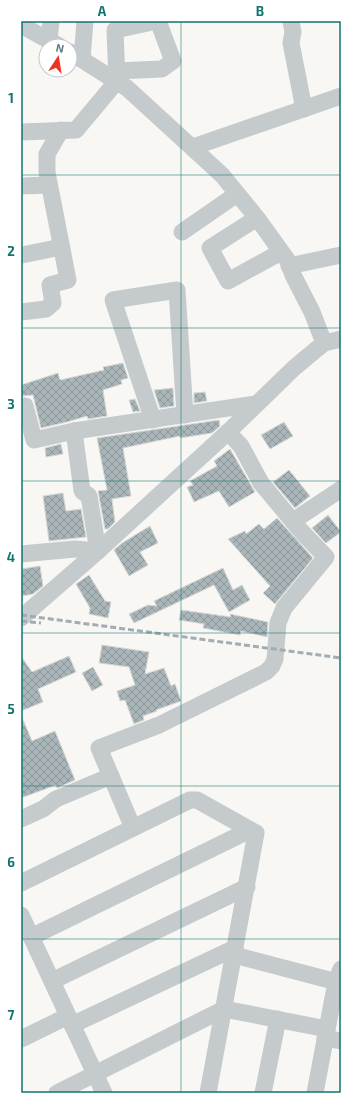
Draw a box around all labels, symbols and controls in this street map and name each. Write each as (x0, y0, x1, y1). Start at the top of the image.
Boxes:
text: A (98, 3, 107, 19)
text: B (256, 3, 264, 19)
north arrow (38, 38, 78, 78)
text: N (55, 41, 65, 55)
text: 1 (8, 90, 14, 106)
text: 2 (7, 243, 15, 259)
text: 3 (7, 396, 15, 412)
text: 4 (7, 549, 15, 565)
text: 5 (7, 701, 15, 717)
text: 6 (7, 854, 15, 870)
text: 7 (8, 1007, 15, 1023)

